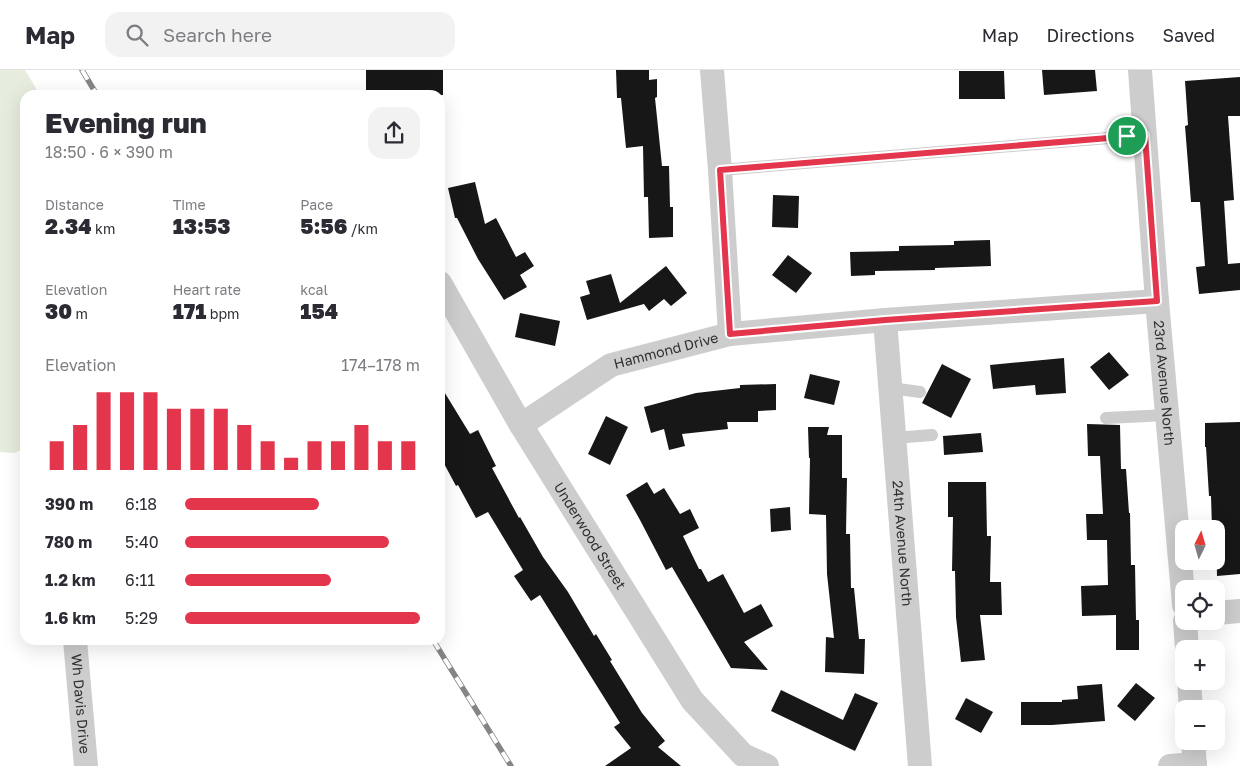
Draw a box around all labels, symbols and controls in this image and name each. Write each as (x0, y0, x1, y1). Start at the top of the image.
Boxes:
search box (105, 12, 455, 57)
text: Map (25, 20, 75, 49)
icon: search (123, 21, 151, 49)
text: Search here (163, 23, 272, 46)
text: Map (982, 24, 1018, 46)
text: Directions (1046, 24, 1134, 46)
text: Saved (1162, 24, 1215, 46)
text: Evening run (45, 106, 207, 139)
button: share (368, 107, 420, 159)
pin (1106, 115, 1148, 157)
icon: arrive (1113, 122, 1141, 150)
text: 18:50 · 6 × 390 m (45, 142, 173, 162)
text: Distance (45, 196, 104, 213)
text: Time (173, 196, 206, 213)
text: Pace (300, 196, 333, 213)
text: 2.34 (45, 213, 92, 239)
text: 13:53 (173, 213, 230, 239)
text: 5:56 (300, 213, 347, 239)
text: km (92, 220, 115, 237)
text: /km (347, 220, 378, 237)
text: Elevation (45, 281, 107, 298)
text: Heart rate (173, 281, 241, 298)
text: kcal (300, 281, 328, 298)
text: 30 (45, 298, 72, 324)
text: 171 (173, 298, 206, 324)
text: 154 (300, 298, 338, 324)
text: m (72, 305, 88, 322)
text: bpm (206, 305, 239, 322)
street label: 23rd Avenue North (1151, 320, 1179, 446)
street label: Hammond Drive (612, 328, 720, 372)
text: Elevation (45, 355, 116, 375)
text: 174–178 m (341, 355, 420, 375)
street label: Underwood Street (551, 479, 630, 592)
street label: 24th Avenue North (890, 480, 916, 607)
text: 390 m (45, 494, 93, 514)
text: 6:18 (125, 494, 157, 514)
north arrow (1175, 520, 1225, 570)
map controls (1175, 520, 1225, 750)
text: 780 m (45, 532, 92, 552)
text: 5:40 (125, 532, 159, 552)
text: 1.2 km (45, 570, 95, 590)
text: 6:11 (125, 570, 155, 590)
button: locate (1175, 580, 1225, 630)
text: 1.6 km (45, 608, 96, 628)
text: 5:29 (125, 608, 158, 628)
button: + (1175, 640, 1225, 690)
street label: Wh Davis Drive (68, 653, 94, 754)
button: − (1175, 700, 1225, 750)

